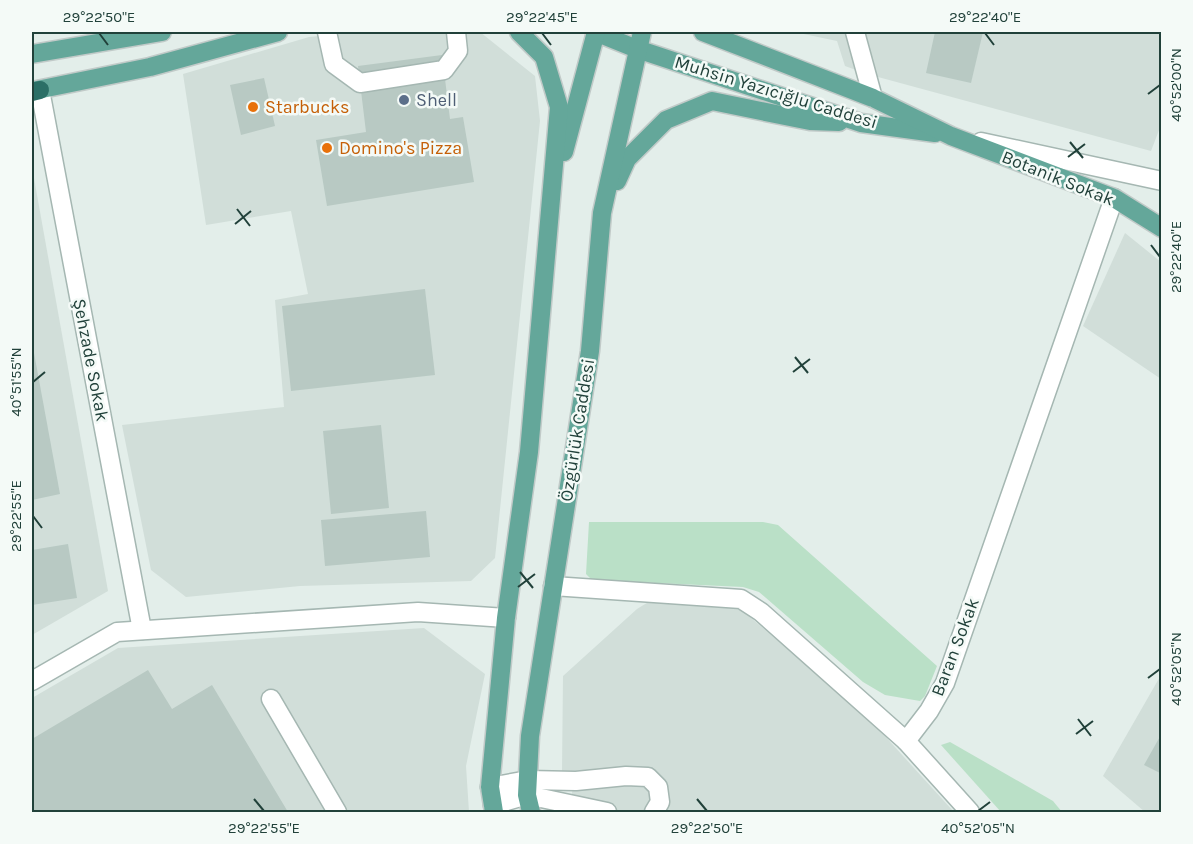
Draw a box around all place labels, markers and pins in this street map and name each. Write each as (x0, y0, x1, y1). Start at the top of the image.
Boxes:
place label: Shell (416, 89, 457, 111)
marker: Shell (397, 93, 411, 107)
place label: Starbucks (265, 96, 350, 118)
marker: Starbucks (246, 100, 260, 114)
place label: Domino's Pizza (339, 137, 462, 159)
marker: Domino's Pizza (320, 141, 334, 155)

